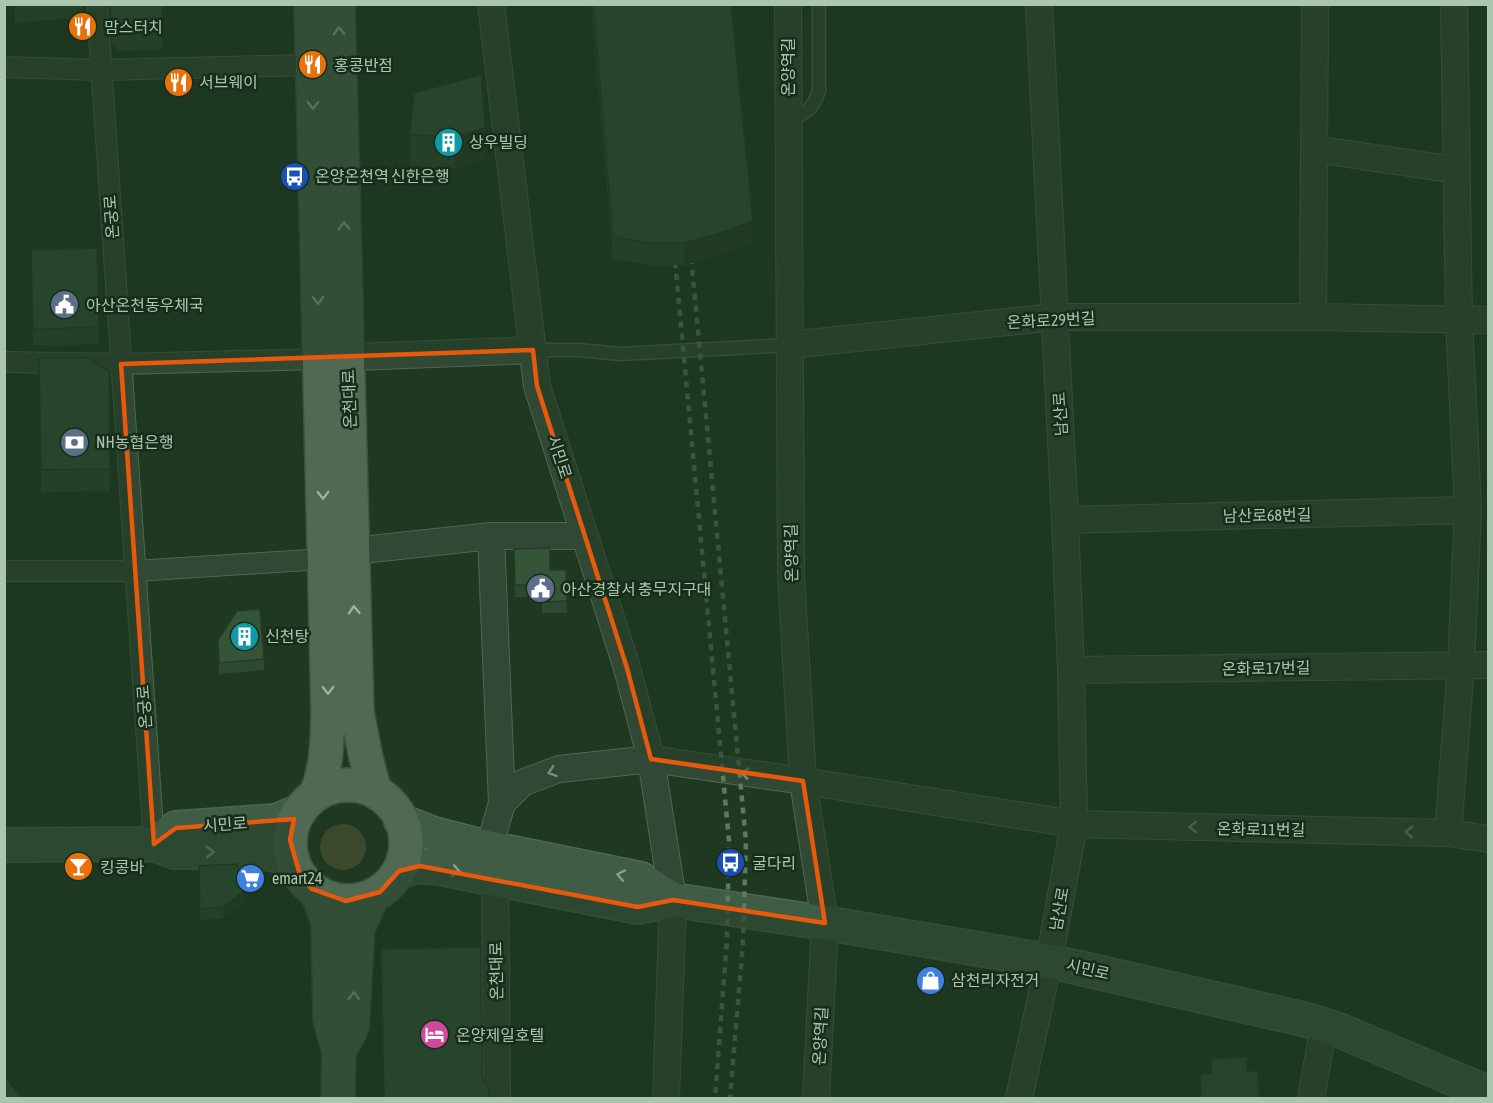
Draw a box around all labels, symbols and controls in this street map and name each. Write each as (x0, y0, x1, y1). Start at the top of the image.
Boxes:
restaurant icon: 맘스터치 (67, 11, 99, 43)
place label: 맘스터치 (104, 18, 163, 36)
one-way arrow (332, 26, 345, 35)
street label: 온양역길 (779, 38, 797, 96)
restaurant icon: 홍콩반점 (297, 49, 329, 81)
place label: 홍콩반점 (334, 56, 393, 74)
restaurant icon: 서브웨이 (162, 66, 194, 98)
place label: 서브웨이 (199, 73, 258, 91)
one-way arrow (307, 100, 319, 109)
building icon: 상우빌딩 (432, 126, 464, 158)
place label: 상우빌딩 (469, 133, 528, 151)
bus stop icon: 온양온천역 신한은행 (278, 160, 310, 192)
place label: 온양온천역 신한은행 (315, 167, 450, 185)
street label: 온궁로 (100, 194, 122, 240)
one-way arrow (338, 221, 350, 230)
public building icon: 아산온천동우체국 (49, 289, 81, 321)
one-way arrow (312, 295, 324, 304)
place label: 아산온천동우체국 (86, 296, 204, 314)
street label: 온화로29번길 (1006, 309, 1096, 331)
street label: 온천대로 (339, 369, 359, 429)
street label: 남산로 (1050, 391, 1070, 437)
bank icon: NH농협은행 (59, 426, 91, 458)
place label: NH농협은행 (96, 433, 174, 451)
street label: 시민로 (545, 433, 575, 481)
one-way arrow (317, 490, 329, 499)
street label: 남산로68번길 (1223, 505, 1311, 525)
street label: 온양역길 (781, 523, 801, 583)
public building icon: 아산경찰서 충무지구대 (525, 573, 557, 605)
place label: 아산경찰서 충무지구대 (562, 580, 711, 598)
one-way arrow (348, 605, 361, 614)
building icon: 신천탕 (228, 620, 260, 652)
place label: 신천탕 (265, 627, 309, 645)
street label: 온화로17번길 (1222, 658, 1310, 678)
street label: 온궁로 (133, 684, 155, 730)
one-way arrow (321, 685, 334, 694)
one-way arrow (547, 765, 558, 777)
one-way arrow (740, 767, 750, 779)
street label: 시민로 (202, 813, 248, 835)
street label: 온화로11번길 (1217, 819, 1305, 839)
one-way arrow (1189, 821, 1198, 833)
one-way arrow (1405, 826, 1414, 839)
one-way arrow (206, 846, 215, 858)
bus stop icon: 굴다리 (715, 847, 747, 879)
bar icon: 킹콩바 (63, 851, 95, 883)
place label: 굴다리 (752, 854, 796, 872)
place label: 킹콩바 (100, 858, 144, 876)
supermarket icon: emart24 (235, 862, 267, 894)
one-way arrow (451, 864, 461, 877)
place label: emart24 (272, 869, 322, 887)
one-way arrow (616, 869, 626, 882)
street label: 남산로 (1046, 885, 1072, 932)
street label: 온천대로 (486, 941, 506, 1001)
street label: 시민로 (1064, 955, 1112, 983)
shop icon: 삼천리자전거 (914, 964, 946, 996)
place label: 삼천리자전거 (951, 971, 1039, 989)
one-way arrow (347, 992, 360, 1001)
street label: 온양역길 (809, 1006, 831, 1066)
hotel icon: 온양제일호텔 (419, 1019, 451, 1051)
place label: 온양제일호텔 (456, 1026, 544, 1044)

